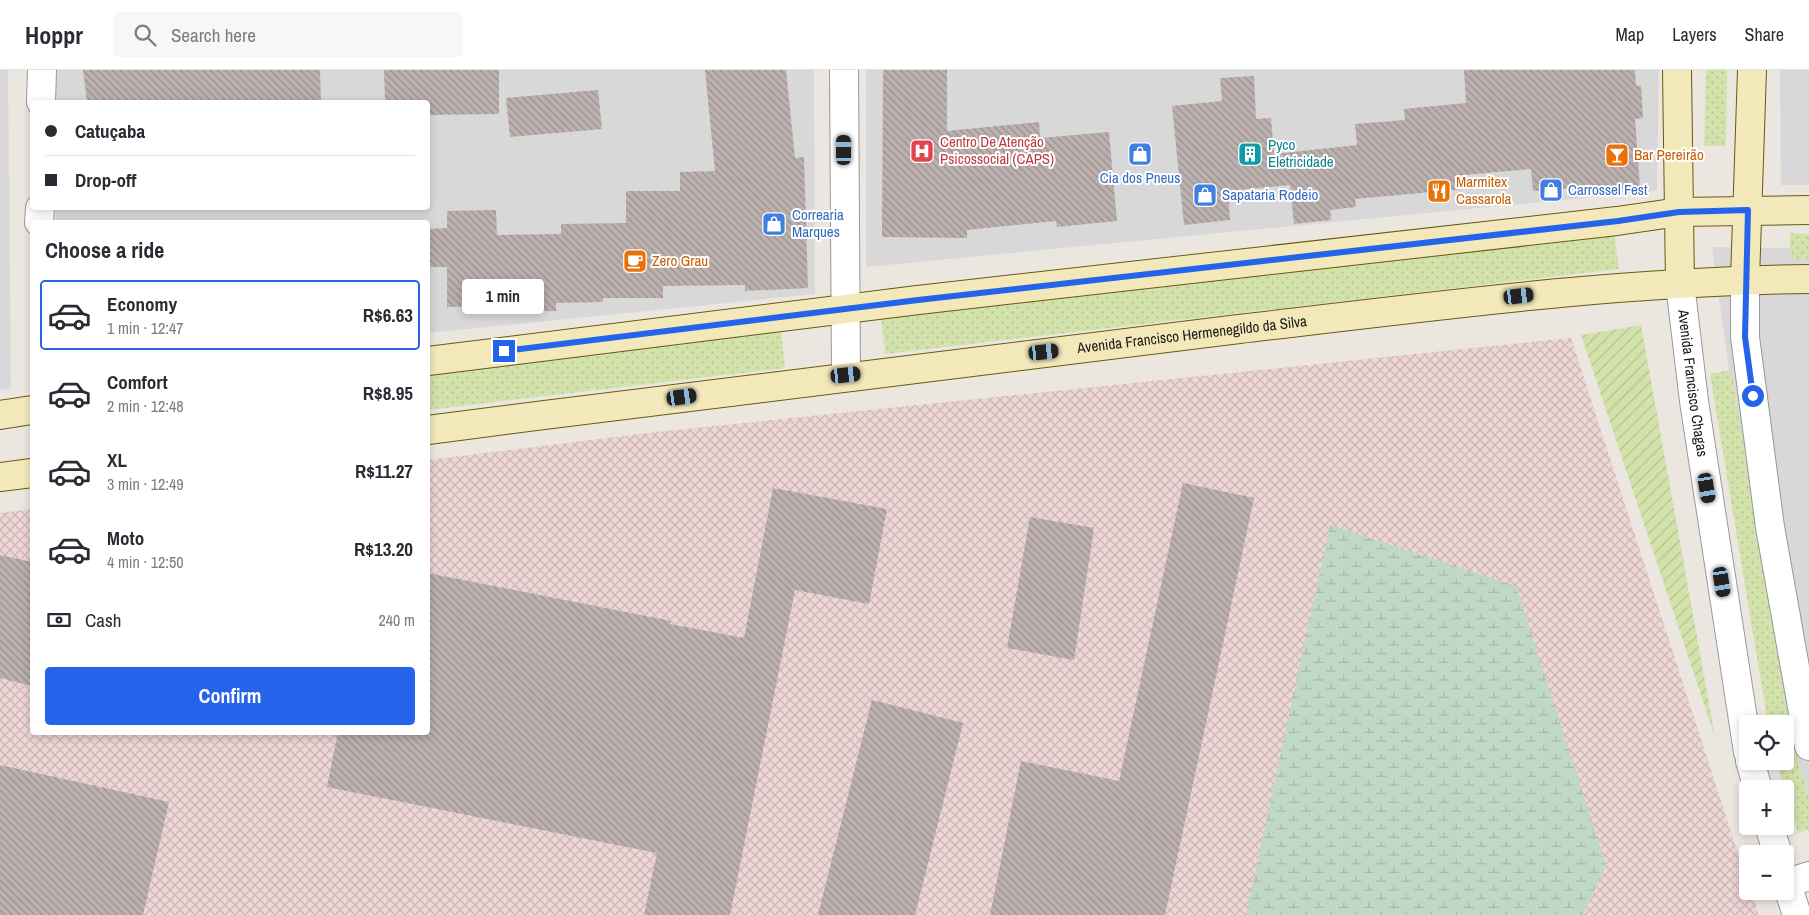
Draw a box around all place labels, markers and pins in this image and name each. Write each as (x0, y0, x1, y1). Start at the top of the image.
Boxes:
place label: Centro De Atenção Psicossocial (CAPS) (940, 131, 1054, 169)
place label: Pyco Eletricidade (1268, 134, 1334, 172)
hospital icon: Centro De Atenção Psicossocial (CAPS) (909, 138, 935, 164)
shop icon: Cia dos Pneus (1127, 141, 1153, 167)
building icon: Pyco Eletricidade (1237, 141, 1263, 167)
bar icon: Bar Pereirão (1604, 142, 1630, 168)
place label: Bar Pereirão (1634, 144, 1704, 165)
place label: Cia dos Pneus (1100, 167, 1180, 188)
place label: Marmitex Cassarola (1456, 171, 1512, 209)
shop icon: Carrossel Fest (1538, 177, 1564, 203)
restaurant icon: Marmitex Cassarola (1426, 178, 1452, 204)
place label: Carrossel Fest (1568, 179, 1648, 200)
shop icon: Sapataria Rodeio (1192, 182, 1218, 208)
place label: Sapataria Rodeio (1222, 184, 1319, 205)
place label: Correaria Marques (792, 204, 844, 242)
shop icon: Correaria Marques (761, 211, 787, 237)
cafe icon: Zero Grau (622, 248, 648, 274)
place label: Zero Grau (652, 250, 708, 271)

